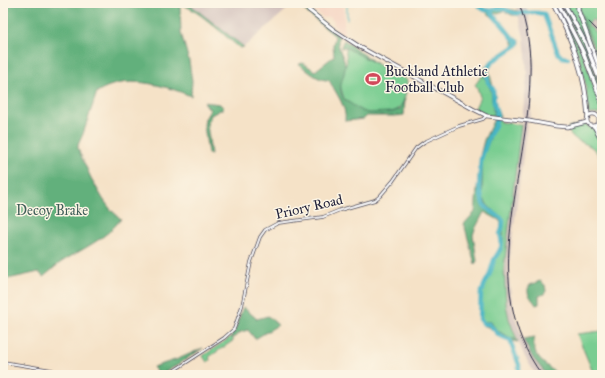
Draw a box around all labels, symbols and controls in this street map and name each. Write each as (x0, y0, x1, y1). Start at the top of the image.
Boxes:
place label: Buckland Athletic Football Club (385, 63, 488, 96)
sports icon: Buckland Athletic Football Club (364, 70, 382, 88)
street label: Priory Road (274, 191, 344, 223)
park label: Decoy Brake (16, 202, 88, 219)

